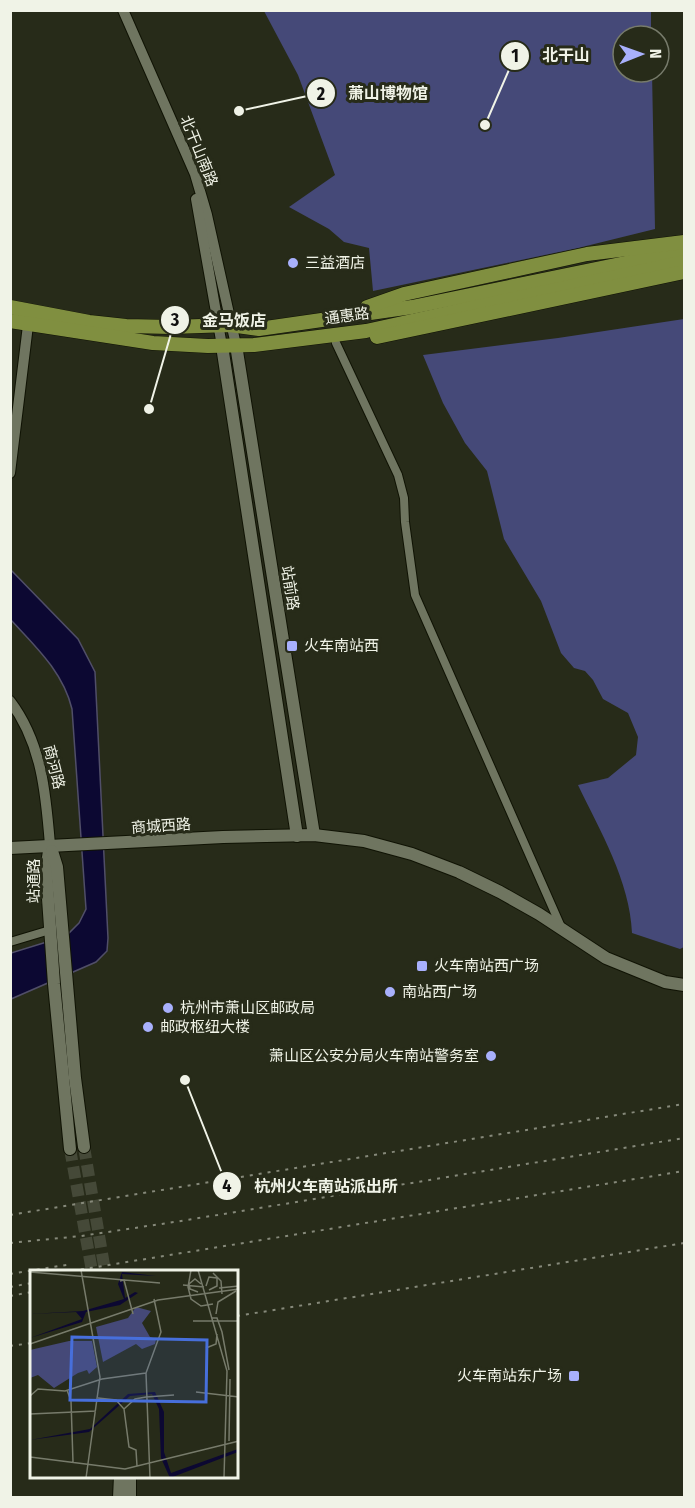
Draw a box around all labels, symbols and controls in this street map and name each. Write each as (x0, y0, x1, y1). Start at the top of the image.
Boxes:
north arrow (611, 24, 671, 84)
callout: 北干山 (500, 39, 602, 73)
text: 1 (511, 45, 519, 67)
text: 北干山 (542, 46, 590, 65)
text: N (646, 49, 665, 59)
callout: 萧山博物馆 (306, 76, 440, 110)
text: 2 (316, 83, 325, 105)
text: 萧山博物馆 (348, 84, 428, 103)
street label: 北干山南路 (177, 113, 221, 189)
place label: 三益酒店 (305, 254, 365, 272)
marker: 三益酒店 (286, 256, 300, 270)
callout: 金马饭店 (160, 303, 278, 337)
street label: 通惠路 (323, 304, 371, 328)
text: 3 (170, 309, 180, 331)
text: 金马饭店 (202, 311, 266, 330)
street label: 站前路 (278, 564, 302, 612)
place label: 火车南站西 (304, 637, 379, 655)
marker: 火车南站西 (285, 639, 299, 653)
street label: 商河路 (40, 743, 68, 791)
street label: 商城西路 (130, 815, 192, 837)
street label: 站通路 (25, 858, 43, 904)
place label: 火车南站西广场 (434, 957, 539, 975)
marker: 火车南站西广场 (415, 959, 429, 973)
place label: 南站西广场 (402, 983, 477, 1001)
marker: 南站西广场 (383, 985, 397, 999)
place label: 杭州市萧山区邮政局 (180, 999, 315, 1017)
marker: 杭州市萧山区邮政局 (161, 1001, 175, 1015)
place label: 邮政枢纽大楼 (160, 1018, 250, 1036)
marker: 邮政枢纽大楼 (141, 1020, 155, 1034)
place label: 萧山区公安分局火车南站警务室 (269, 1047, 479, 1065)
marker: 萧山区公安分局火车南站警务室 (484, 1049, 498, 1063)
callout: 杭州火车南站派出所 (212, 1169, 410, 1203)
text: 4 (222, 1175, 232, 1197)
text: 杭州火车南站派出所 (254, 1177, 398, 1196)
inset map (30, 1270, 238, 1478)
place label: 火车南站东广场 (457, 1367, 562, 1385)
marker: 火车南站东广场 (567, 1369, 581, 1383)

